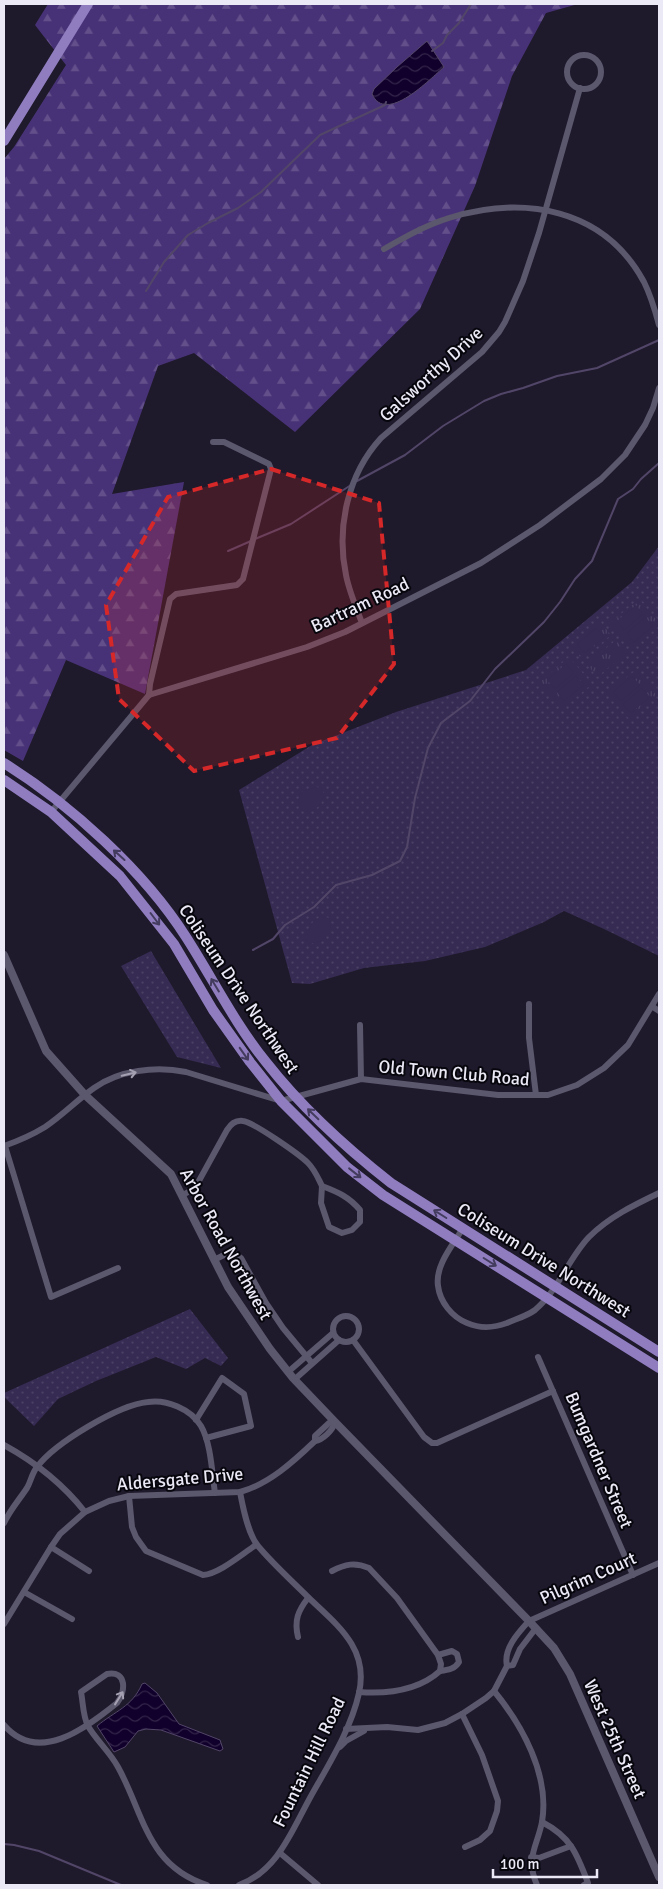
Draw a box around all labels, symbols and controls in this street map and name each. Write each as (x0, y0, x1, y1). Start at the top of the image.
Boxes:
street label: Galsworthy Drive (375, 322, 487, 426)
street label: Bartram Road (307, 573, 413, 637)
one-way arrow (112, 849, 125, 861)
street label: Coliseum Drive Northwest (174, 900, 304, 1078)
one-way arrow (150, 911, 160, 925)
one-way arrow (210, 978, 220, 993)
one-way arrow (239, 1047, 249, 1061)
street label: Old Town Club Road (378, 1055, 530, 1091)
one-way arrow (120, 1069, 136, 1078)
one-way arrow (306, 1108, 319, 1120)
street label: Arbor Road Northwest (175, 1164, 277, 1324)
one-way arrow (348, 1167, 361, 1178)
street label: Coliseum Drive Northwest (453, 1198, 635, 1322)
one-way arrow (434, 1208, 448, 1218)
one-way arrow (483, 1257, 497, 1267)
street label: Bumgardner Street (560, 1388, 638, 1532)
street label: Aldersgate Drive (116, 1463, 244, 1495)
street label: Pilgrim Court (536, 1547, 640, 1609)
street label: West 25th Street (579, 1676, 651, 1802)
one-way arrow (113, 1691, 124, 1705)
street label: Fountain Hill Road (268, 1693, 350, 1831)
scale bar (493, 1846, 597, 1878)
text: 100 m (500, 1855, 540, 1873)

